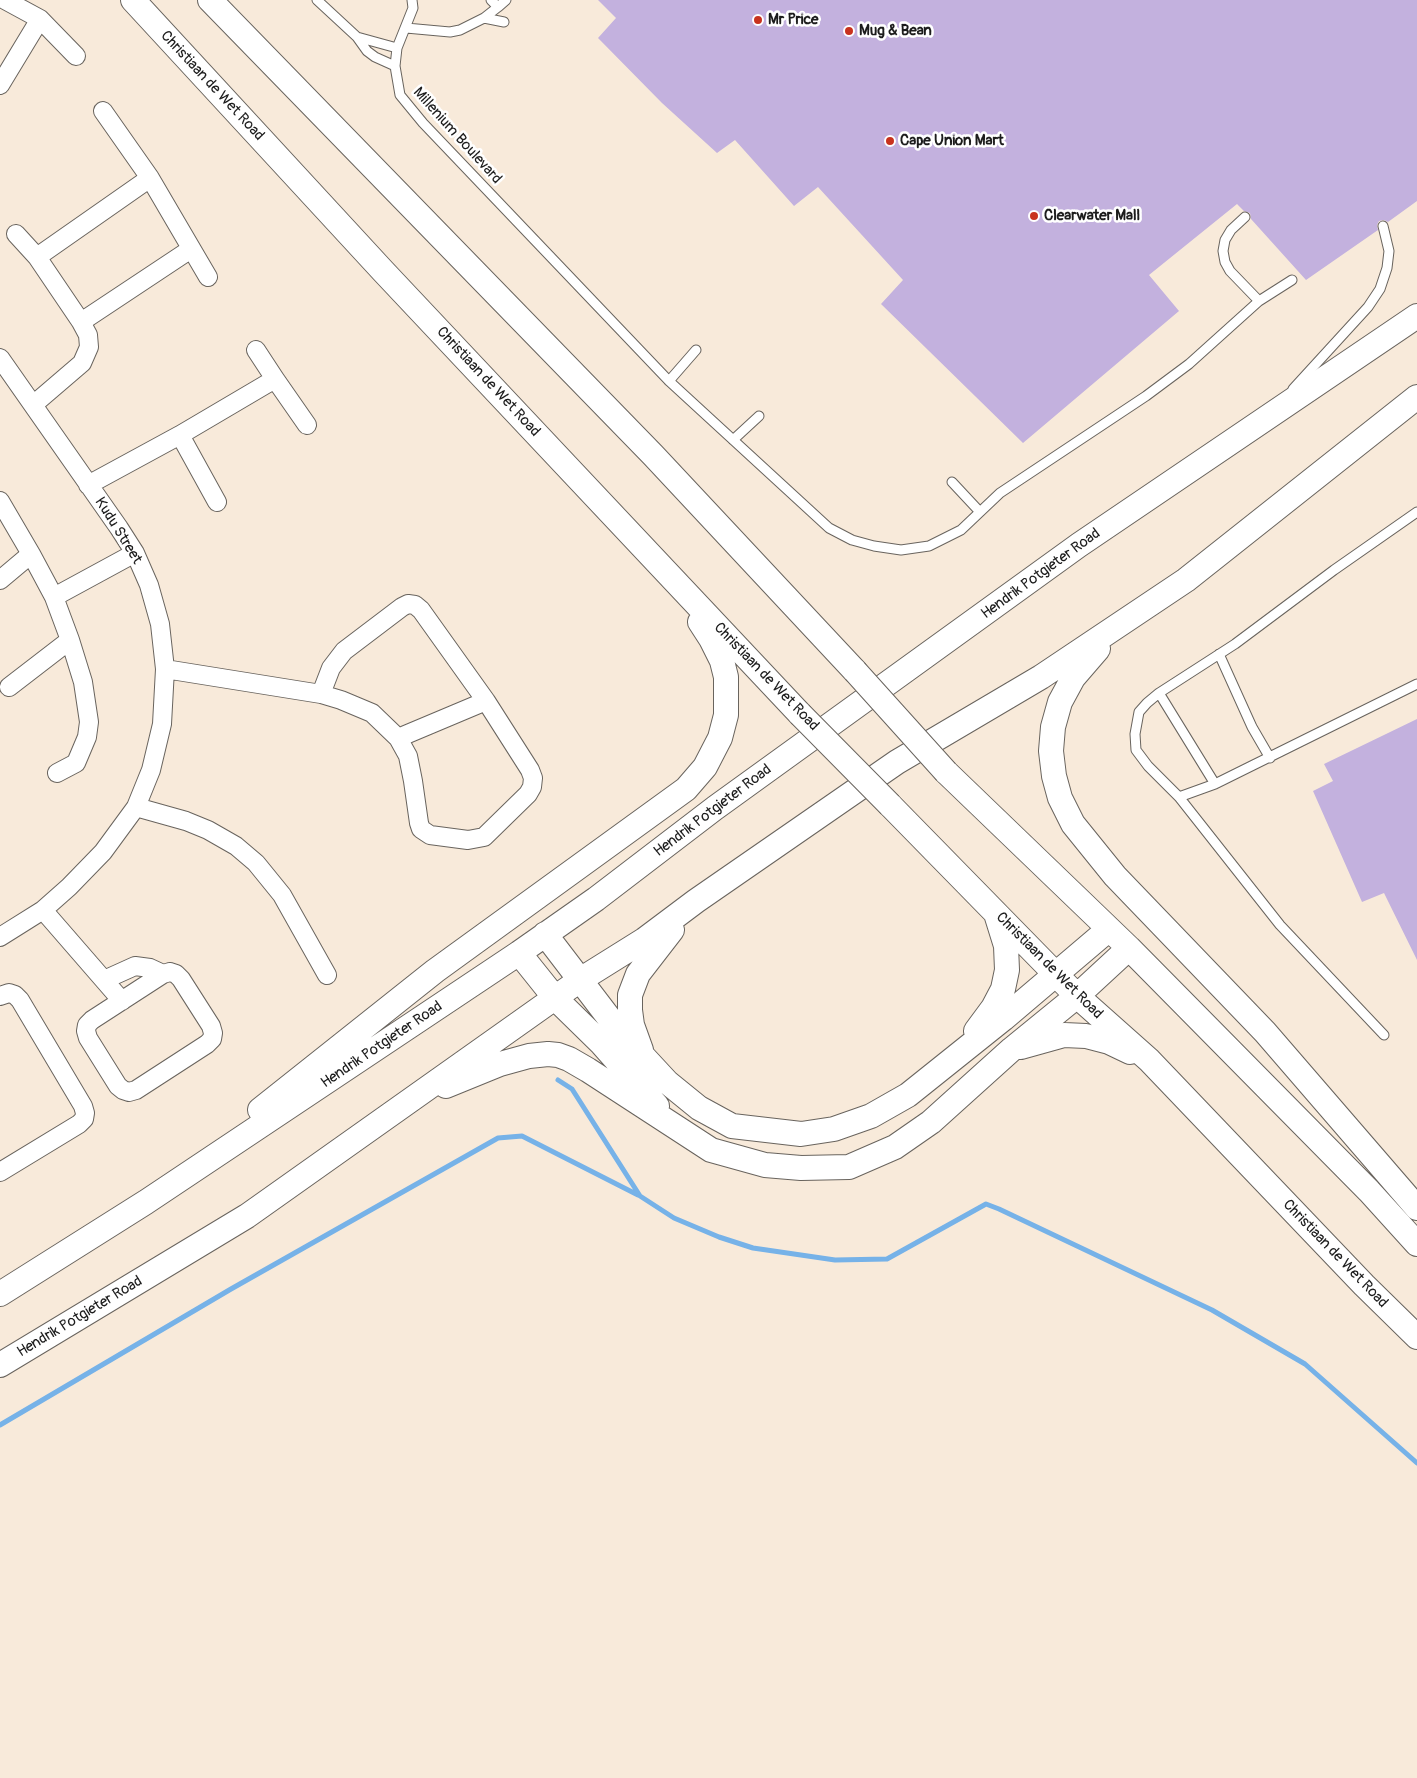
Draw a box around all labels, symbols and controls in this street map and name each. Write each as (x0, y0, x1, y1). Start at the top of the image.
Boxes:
place label: Mr Price (768, 11, 818, 29)
marker: Mr Price (752, 14, 764, 26)
place label: Mug & Bean (859, 22, 932, 40)
marker: Mug & Bean (843, 25, 855, 37)
street label: Christiaan de Wet Road (156, 27, 268, 145)
street label: Millenium Boulevard (409, 84, 505, 188)
place label: Cape Union Mart (900, 132, 1004, 150)
marker: Cape Union Mart (884, 135, 896, 147)
place label: Clearwater Mall (1044, 207, 1140, 225)
marker: Clearwater Mall (1028, 210, 1040, 222)
street label: Christiaan de Wet Road (432, 323, 544, 441)
street label: Kudu Street (90, 494, 146, 568)
street label: Hendrik Potgieter Road (978, 525, 1104, 623)
street label: Christiaan de Wet Road (710, 619, 822, 735)
street label: Hendrik Potgieter Road (651, 761, 775, 861)
street label: Christiaan de Wet Road (992, 909, 1106, 1023)
street label: Hendrik Potgieter Road (318, 998, 446, 1092)
street label: Christiaan de Wet Road (1279, 1196, 1391, 1312)
street label: Hendrik Potgieter Road (14, 1273, 146, 1361)

